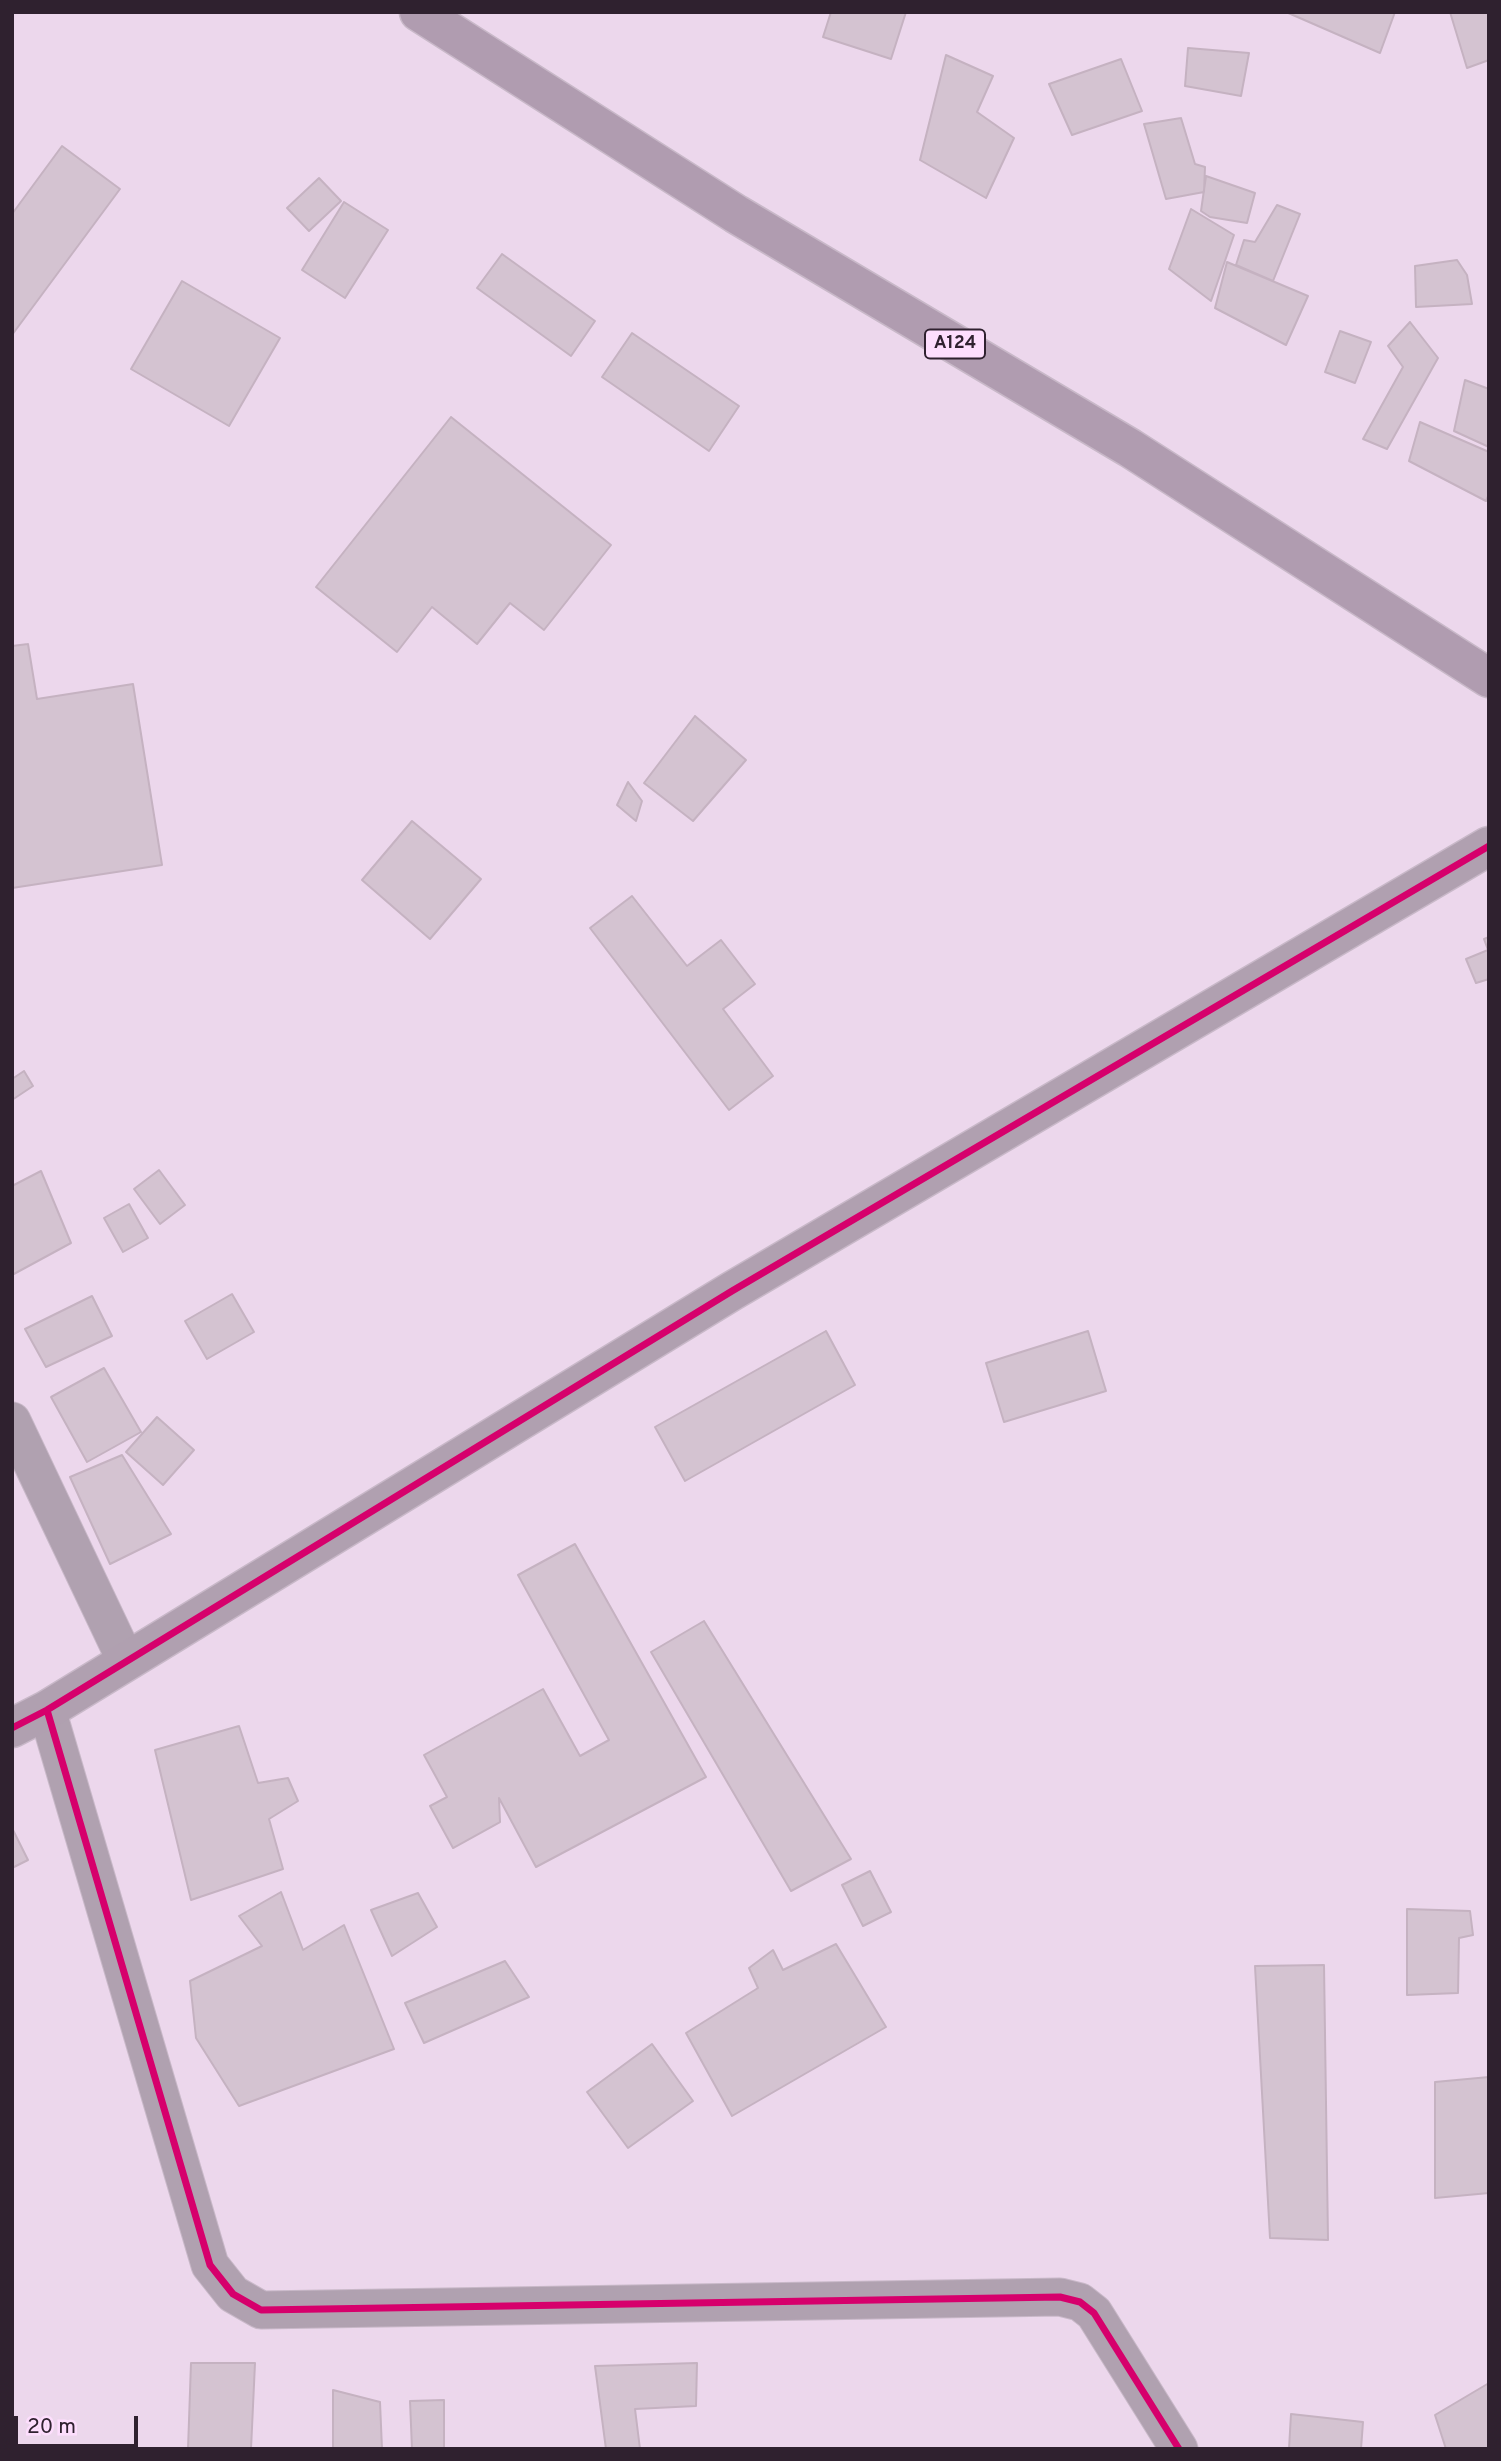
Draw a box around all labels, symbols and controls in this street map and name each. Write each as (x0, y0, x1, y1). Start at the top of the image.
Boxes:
road number: A124 (925, 330, 985, 358)
scale bar (18, 2402, 142, 2446)
text: 20 m (27, 2414, 76, 2441)

